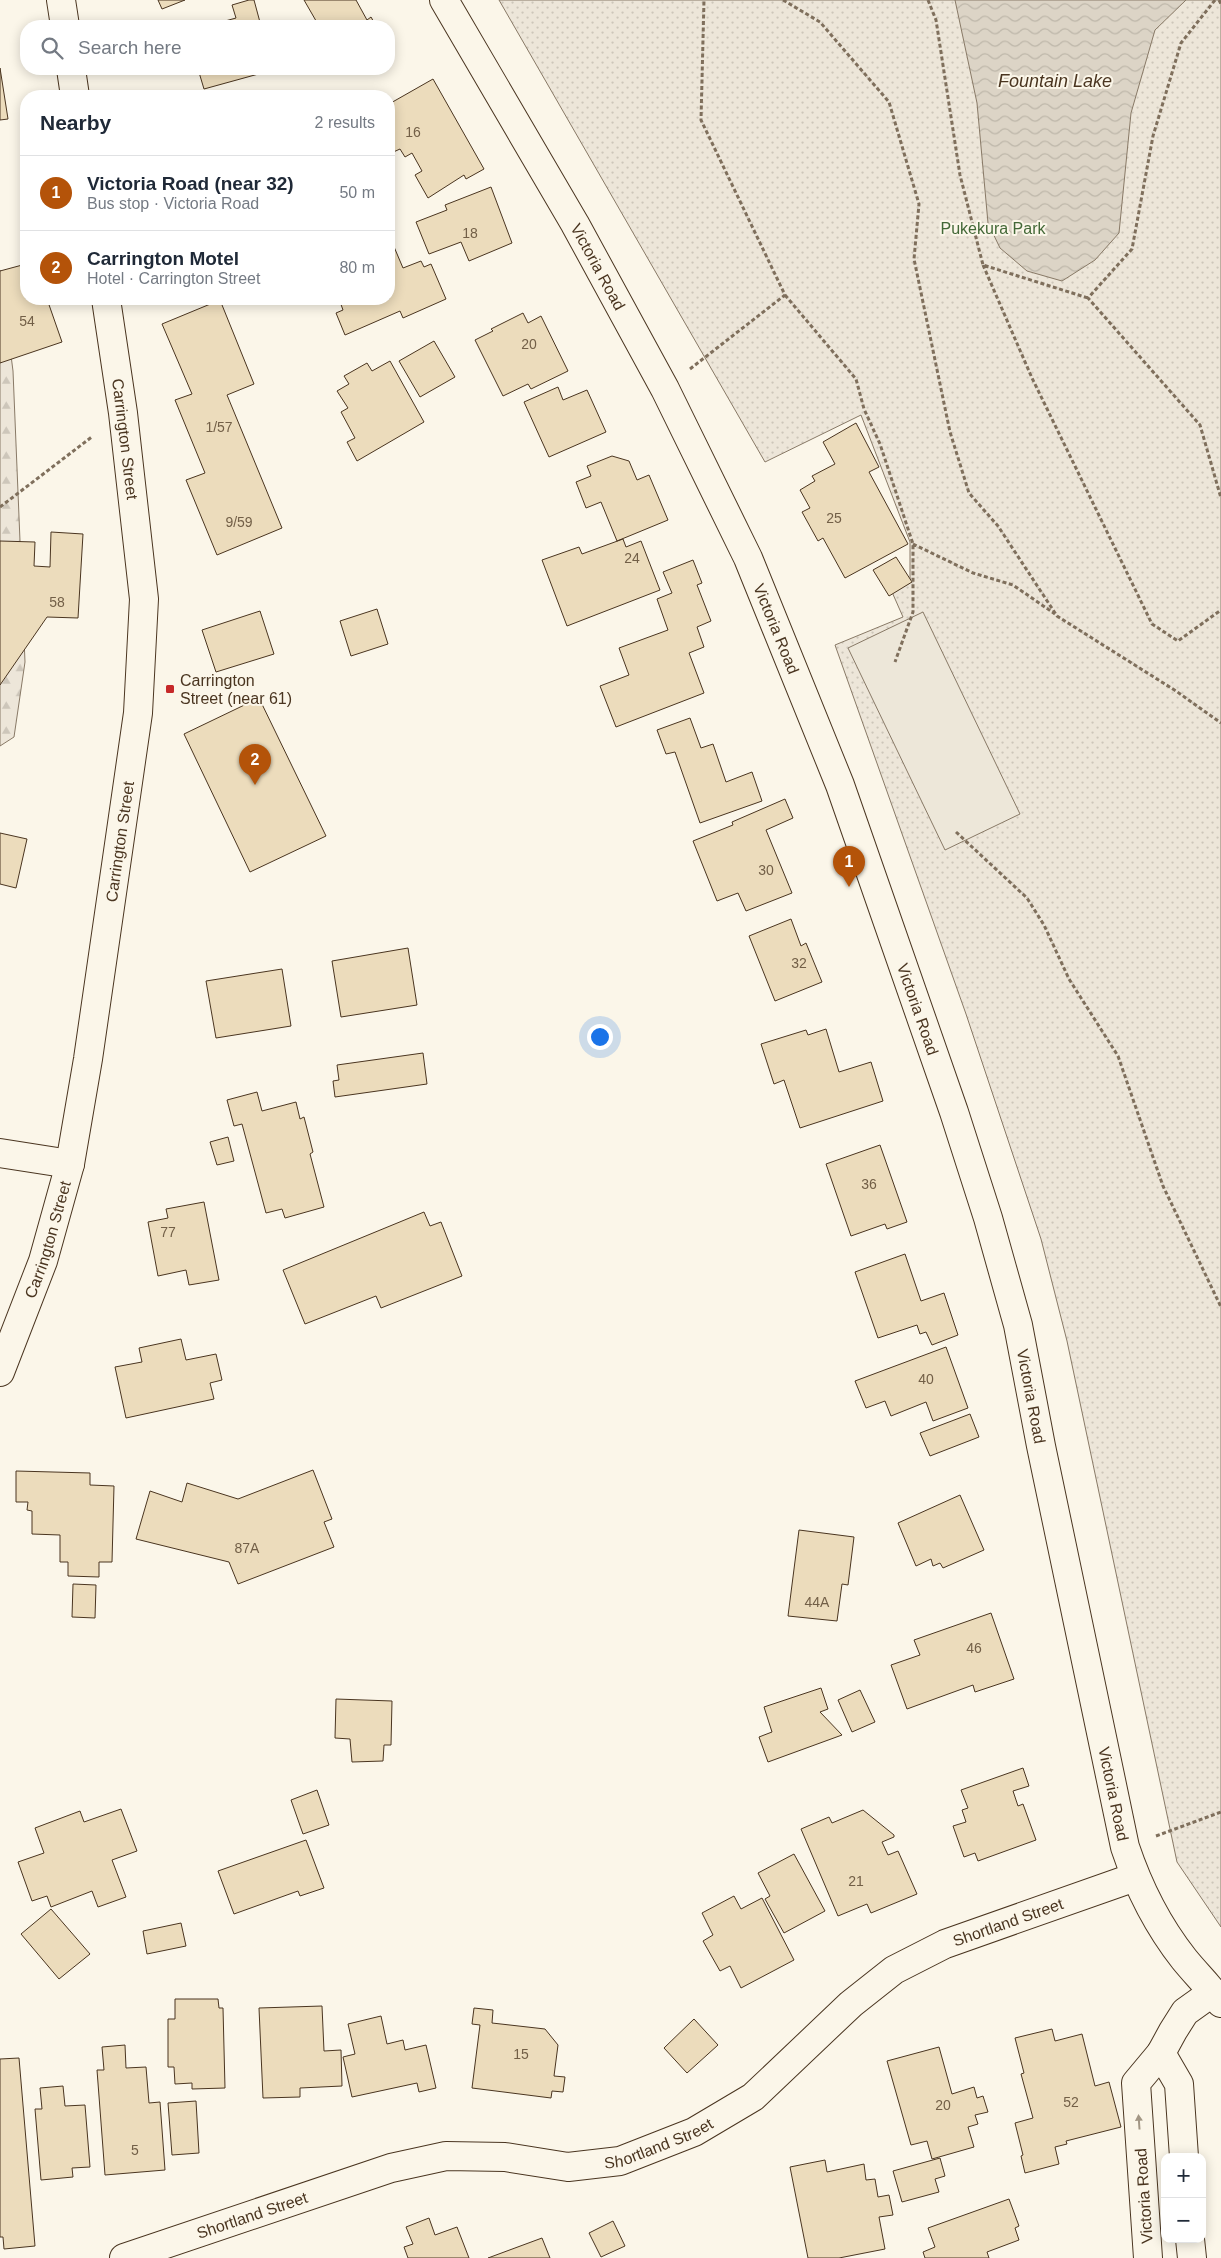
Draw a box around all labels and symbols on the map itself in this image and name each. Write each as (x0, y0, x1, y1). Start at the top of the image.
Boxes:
water label: Fountain Lake (998, 71, 1112, 91)
house number: 16 (405, 124, 421, 140)
street label: Victoria Road (568, 220, 629, 313)
park label: Pukekura Park (941, 220, 1046, 237)
house number: 18 (462, 225, 478, 241)
house number: 54 (19, 313, 35, 329)
house number: 20 (521, 336, 537, 352)
street label: Carrington Street (109, 377, 141, 501)
house number: 1/57 (205, 419, 233, 435)
house number: 25 (826, 510, 842, 526)
house number: 9/59 (225, 514, 253, 530)
house number: 24 (624, 550, 640, 566)
street label: Victoria Road (751, 581, 803, 676)
house number: 58 (49, 594, 65, 610)
place label: Carrington Street (near 61) (180, 672, 292, 707)
marker: Carrington Street (near 61) (164, 683, 176, 695)
pin: 2 (239, 744, 271, 785)
street label: Carrington Street (102, 779, 137, 903)
pin: 1 (833, 846, 865, 887)
house number: 30 (758, 862, 774, 878)
house number: 32 (791, 955, 807, 971)
street label: Victoria Road (894, 961, 942, 1057)
your location (587, 1024, 613, 1050)
house number: 36 (861, 1176, 877, 1192)
street label: Carrington Street (21, 1178, 74, 1300)
house number: 77 (160, 1224, 176, 1240)
street label: Victoria Road (1014, 1348, 1049, 1445)
house number: 40 (918, 1371, 934, 1387)
house number: 87A (235, 1540, 260, 1556)
house number: 44A (805, 1594, 830, 1610)
house number: 46 (966, 1640, 982, 1656)
street label: Victoria Road (1096, 1745, 1132, 1843)
house number: 21 (848, 1873, 864, 1889)
street label: Shortland Street (950, 1894, 1066, 1949)
house number: 15 (513, 2046, 529, 2062)
house number: 52 (1063, 2094, 1079, 2110)
house number: 20 (935, 2097, 951, 2113)
street label: Shortland Street (603, 2114, 716, 2171)
one-way arrow (1134, 2114, 1142, 2130)
house number: 5 (131, 2142, 139, 2158)
street label: Victoria Road (1132, 2148, 1156, 2244)
street label: Shortland Street (194, 2188, 310, 2241)

